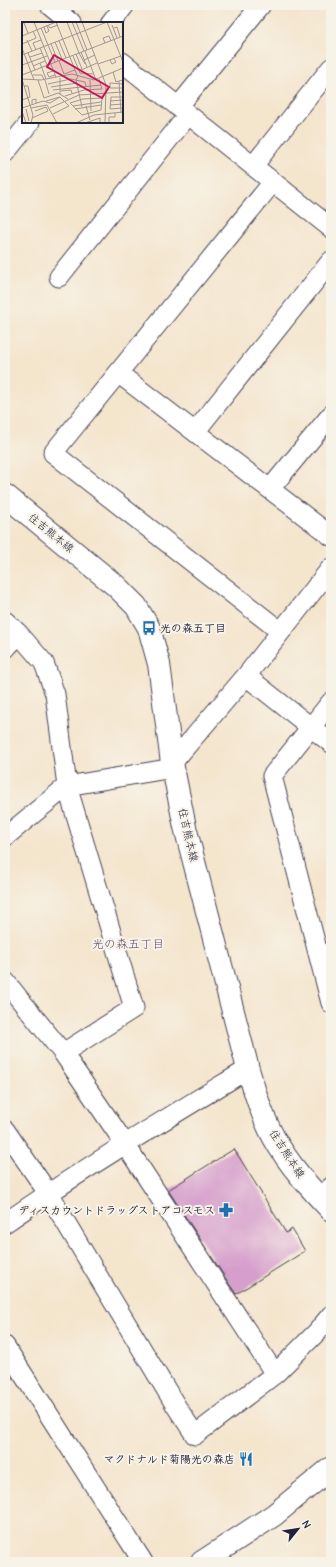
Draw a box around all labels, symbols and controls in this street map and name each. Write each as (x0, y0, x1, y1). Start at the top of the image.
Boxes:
inset map (22, 22, 123, 123)
street label: 住吉熊本線 (26, 511, 76, 555)
bus stop icon: 光の森五丁目 (141, 620, 157, 636)
place label: 光の森五丁目 (160, 622, 226, 635)
street label: 住吉熊本線 (175, 807, 201, 863)
district label: 光の森五丁目 (92, 937, 164, 951)
street label: 住吉熊本線 (267, 1127, 307, 1181)
pharmacy icon: ディスカウントドラッグストアコスモス (218, 1202, 234, 1218)
place label: ディスカウントドラッグストアコスモス (19, 1204, 215, 1217)
restaurant icon: マクドナルド菊陽光の森店 (238, 1451, 254, 1467)
place label: マクドナルド菊陽光の森店 (103, 1453, 235, 1466)
north arrow (278, 1509, 318, 1549)
text: N (299, 1518, 314, 1531)

